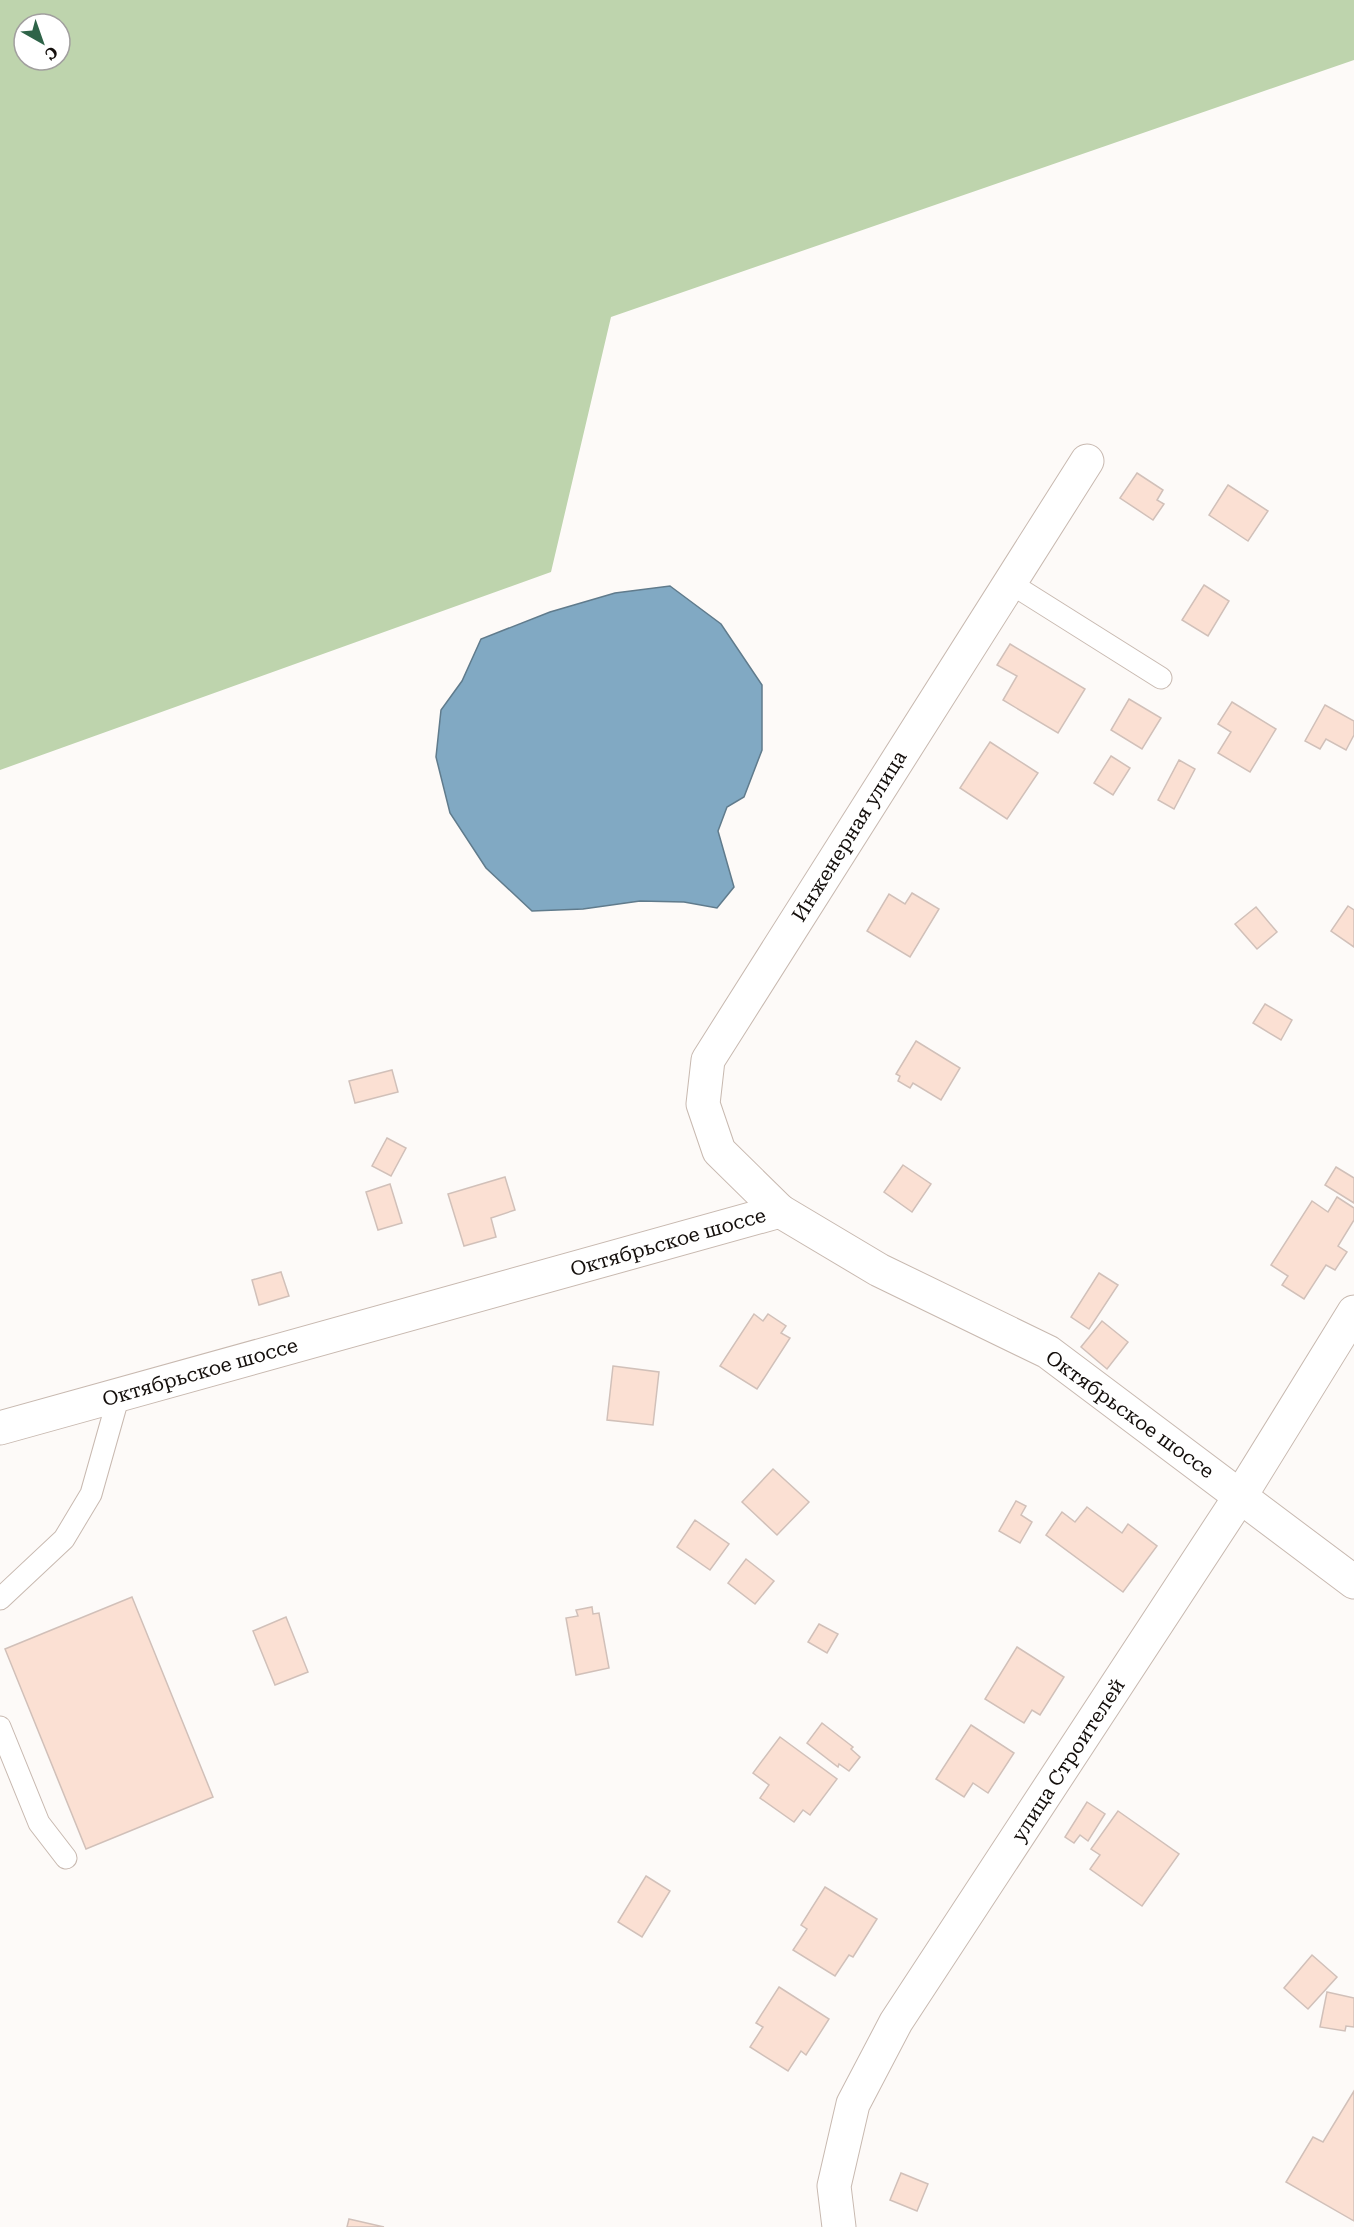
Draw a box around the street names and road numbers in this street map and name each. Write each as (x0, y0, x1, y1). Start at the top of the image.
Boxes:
street label: Инженерная улица (787, 746, 911, 926)
street label: Октябрьское шоссе (567, 1203, 769, 1281)
street label: Октябрьское шоссе (99, 1333, 301, 1411)
street label: Октябрьское шоссе (1041, 1345, 1219, 1483)
street label: улица Строителей (1006, 1674, 1130, 1846)

